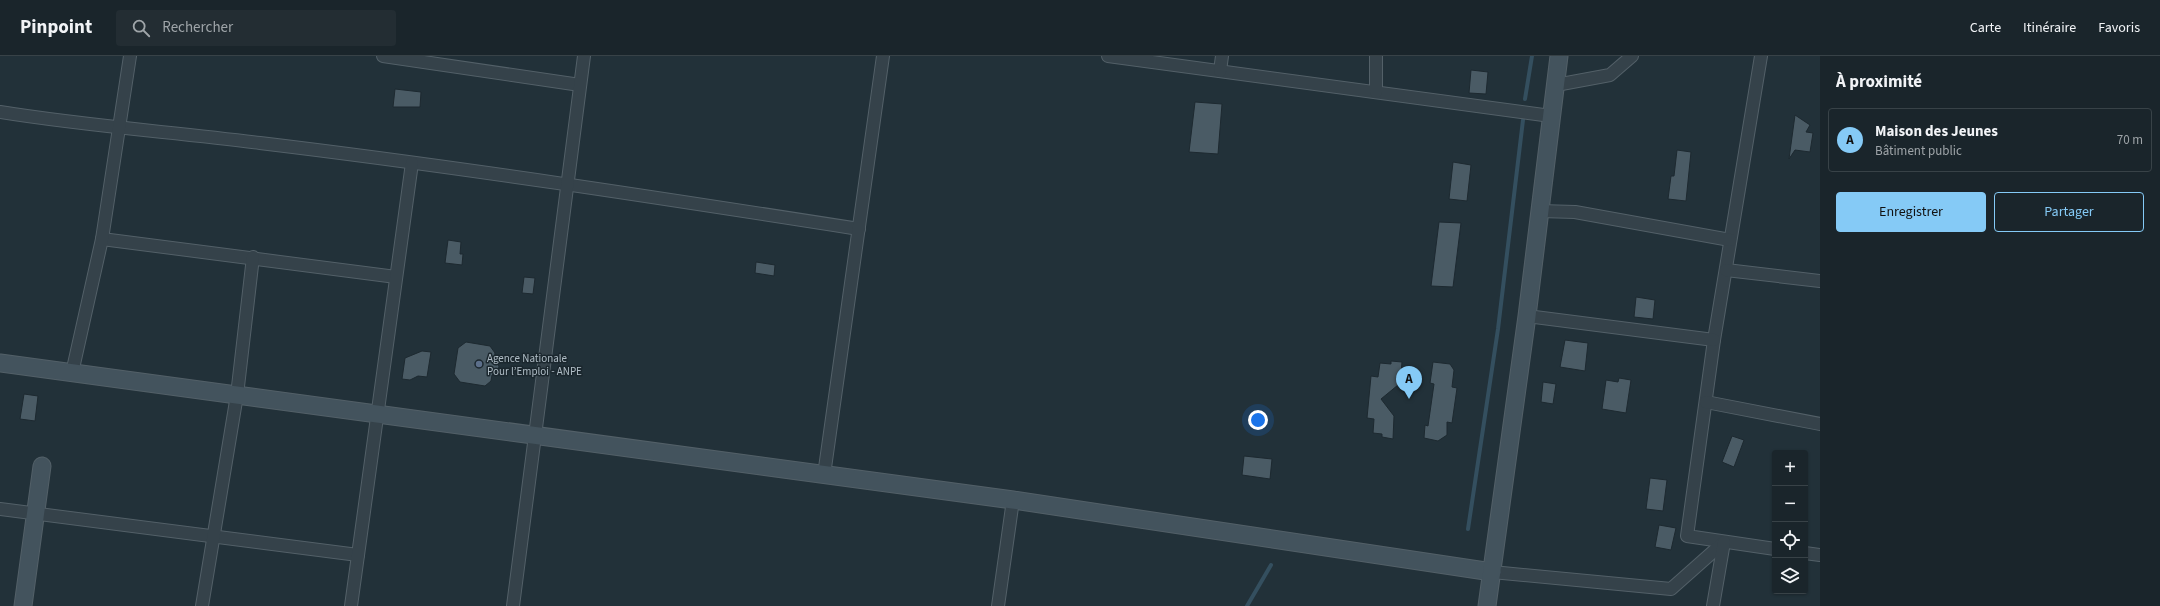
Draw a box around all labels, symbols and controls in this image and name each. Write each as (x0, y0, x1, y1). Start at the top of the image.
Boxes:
search box (116, 10, 396, 46)
text: Pinpoint (20, 14, 92, 41)
icon: search (130, 17, 152, 39)
text: Rechercher (162, 17, 233, 38)
text: Carte (1970, 18, 2001, 38)
text: Itinéraire (2023, 18, 2076, 38)
text: Favoris (2098, 18, 2140, 38)
text: À proximité (1836, 70, 1922, 94)
text: Maison des Jeunes (1875, 121, 1998, 142)
text: A (1846, 131, 1854, 149)
text: 70 m (2117, 131, 2143, 149)
text: Bâtiment public (1875, 142, 1962, 160)
button: Enregistrer (1836, 192, 1986, 232)
button: Partager (1994, 192, 2144, 232)
place label: Agence Nationale Pour l’Emploi - ANPE (487, 351, 582, 379)
marker: Agence Nationale Pour l’Emploi - ANPE (474, 359, 484, 369)
pin: A (1396, 366, 1422, 399)
your location (1248, 410, 1268, 430)
map controls (1772, 450, 1808, 594)
button: + (1772, 450, 1808, 486)
button: − (1772, 486, 1808, 522)
button: locate (1772, 522, 1808, 558)
button: layers (1772, 558, 1808, 594)

